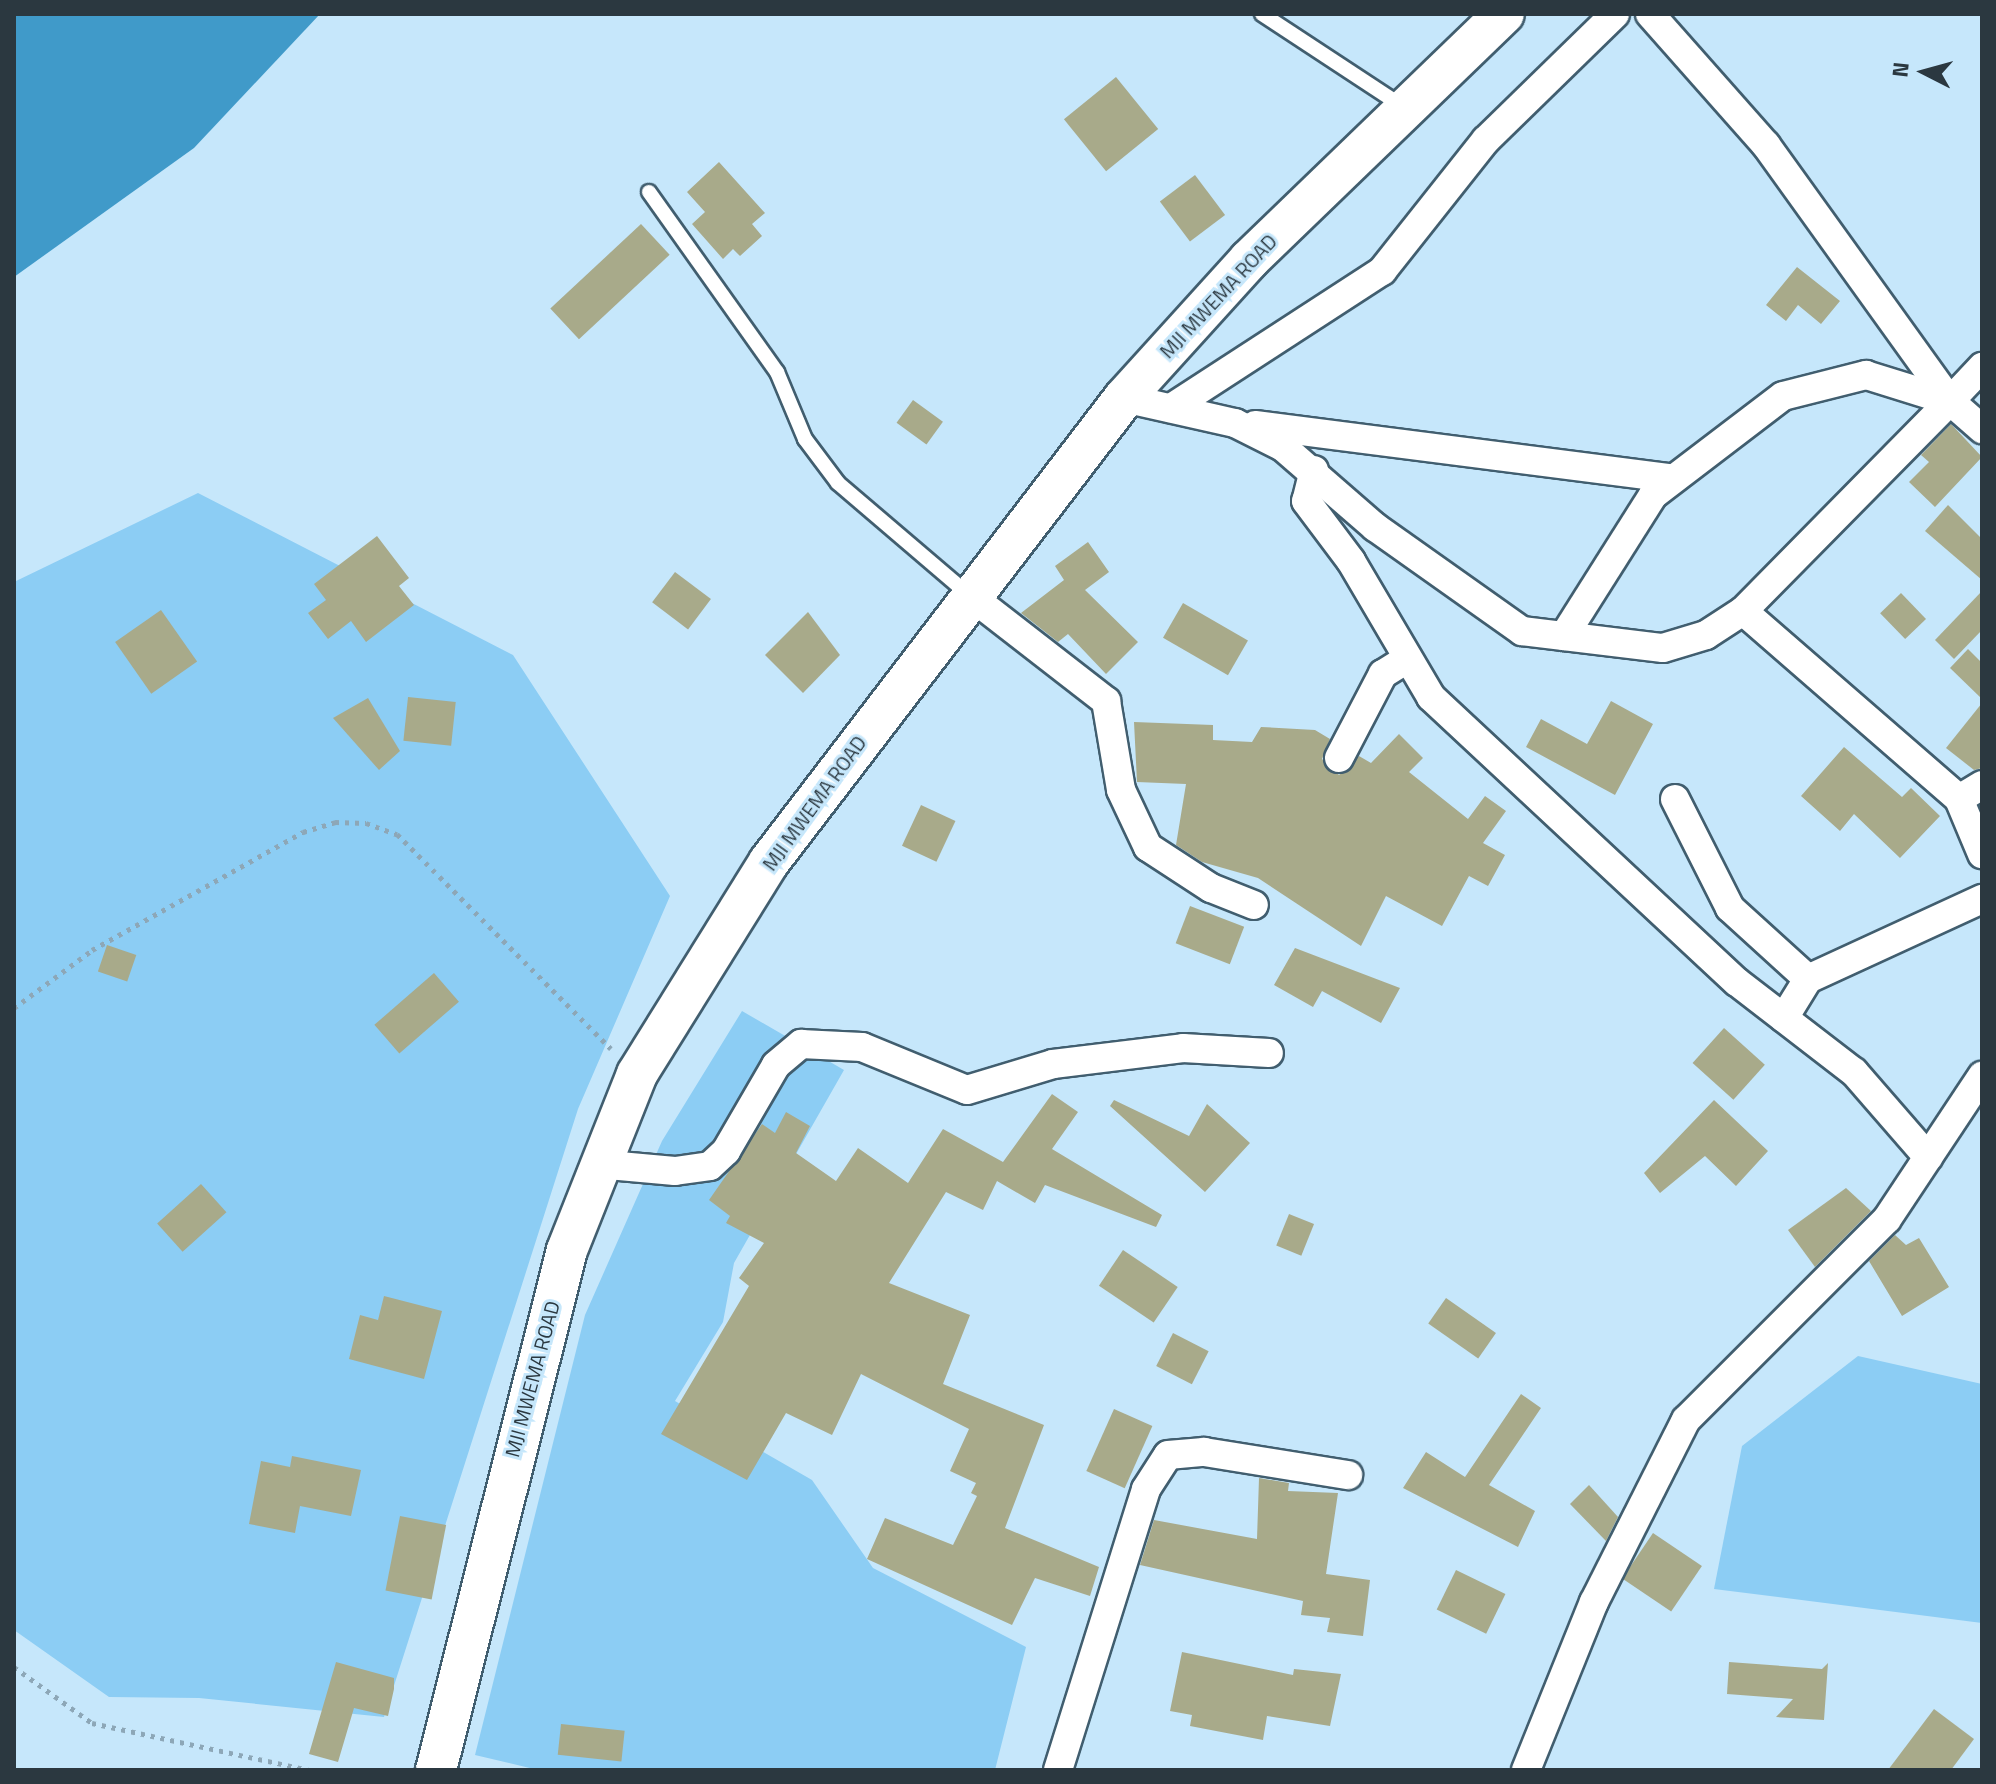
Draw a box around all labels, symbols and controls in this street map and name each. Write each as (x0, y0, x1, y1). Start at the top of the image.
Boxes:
north arrow (1884, 32, 1964, 112)
text: N (1882, 60, 1918, 79)
street label: MJI MWEMA ROAD (1154, 229, 1282, 363)
street label: MJI MWEMA ROAD (757, 731, 871, 875)
street label: MJI MWEMA ROAD (500, 1298, 564, 1460)

